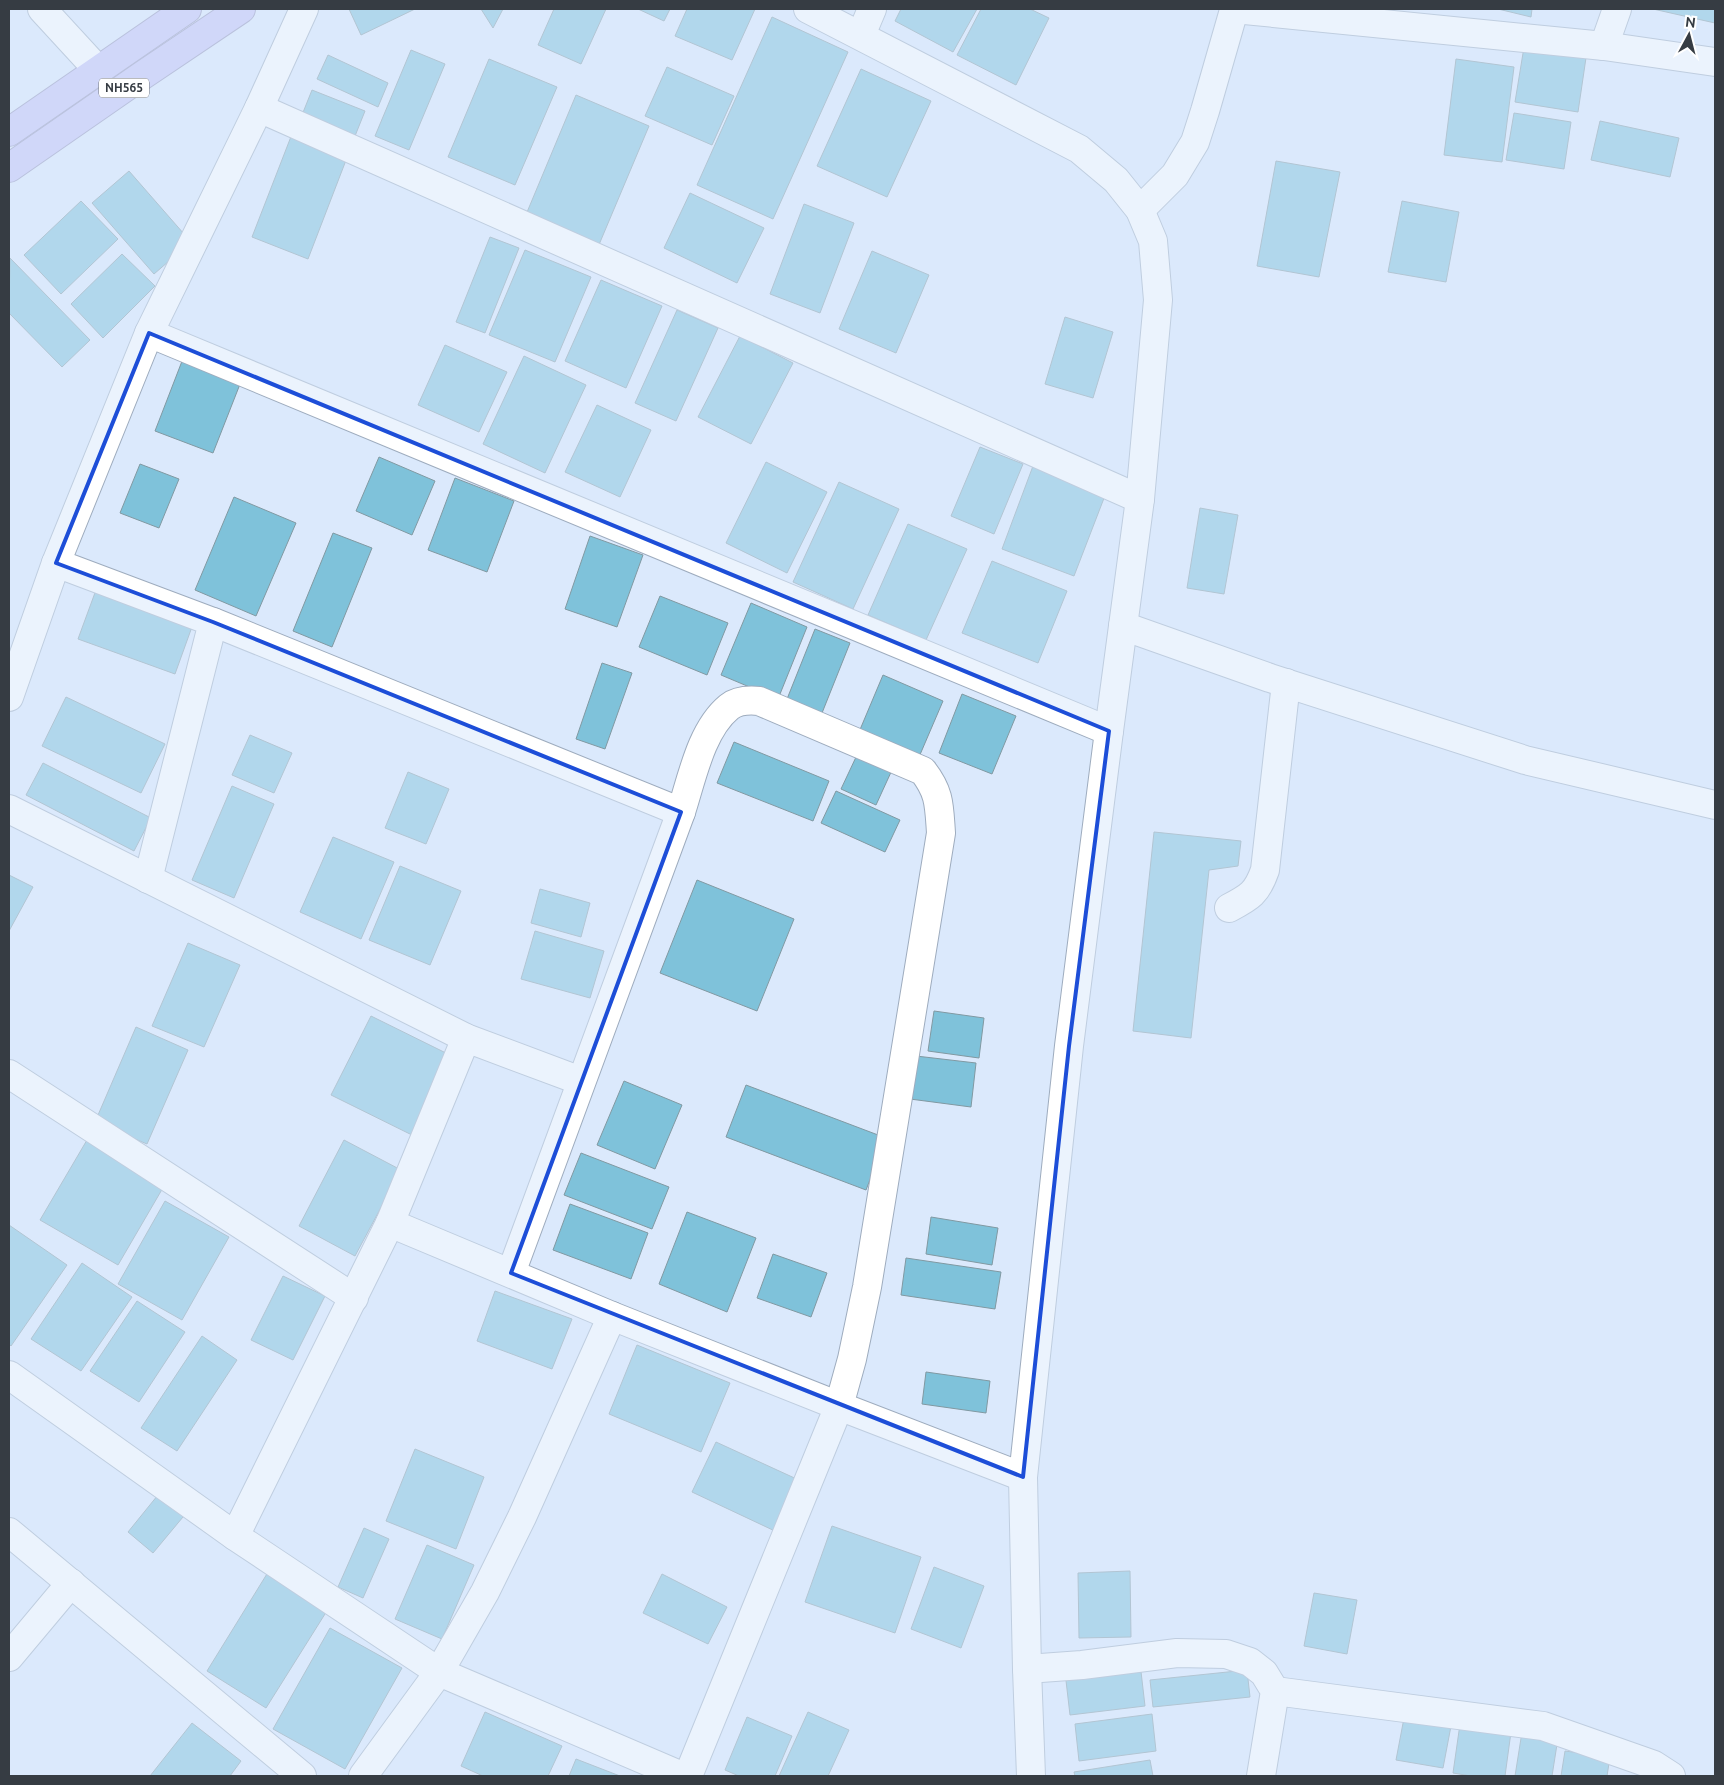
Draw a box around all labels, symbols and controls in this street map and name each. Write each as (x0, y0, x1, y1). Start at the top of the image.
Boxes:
north arrow (1664, 10, 1714, 60)
text: N (1684, 14, 1697, 31)
road number: NH565 (99, 78, 149, 98)

